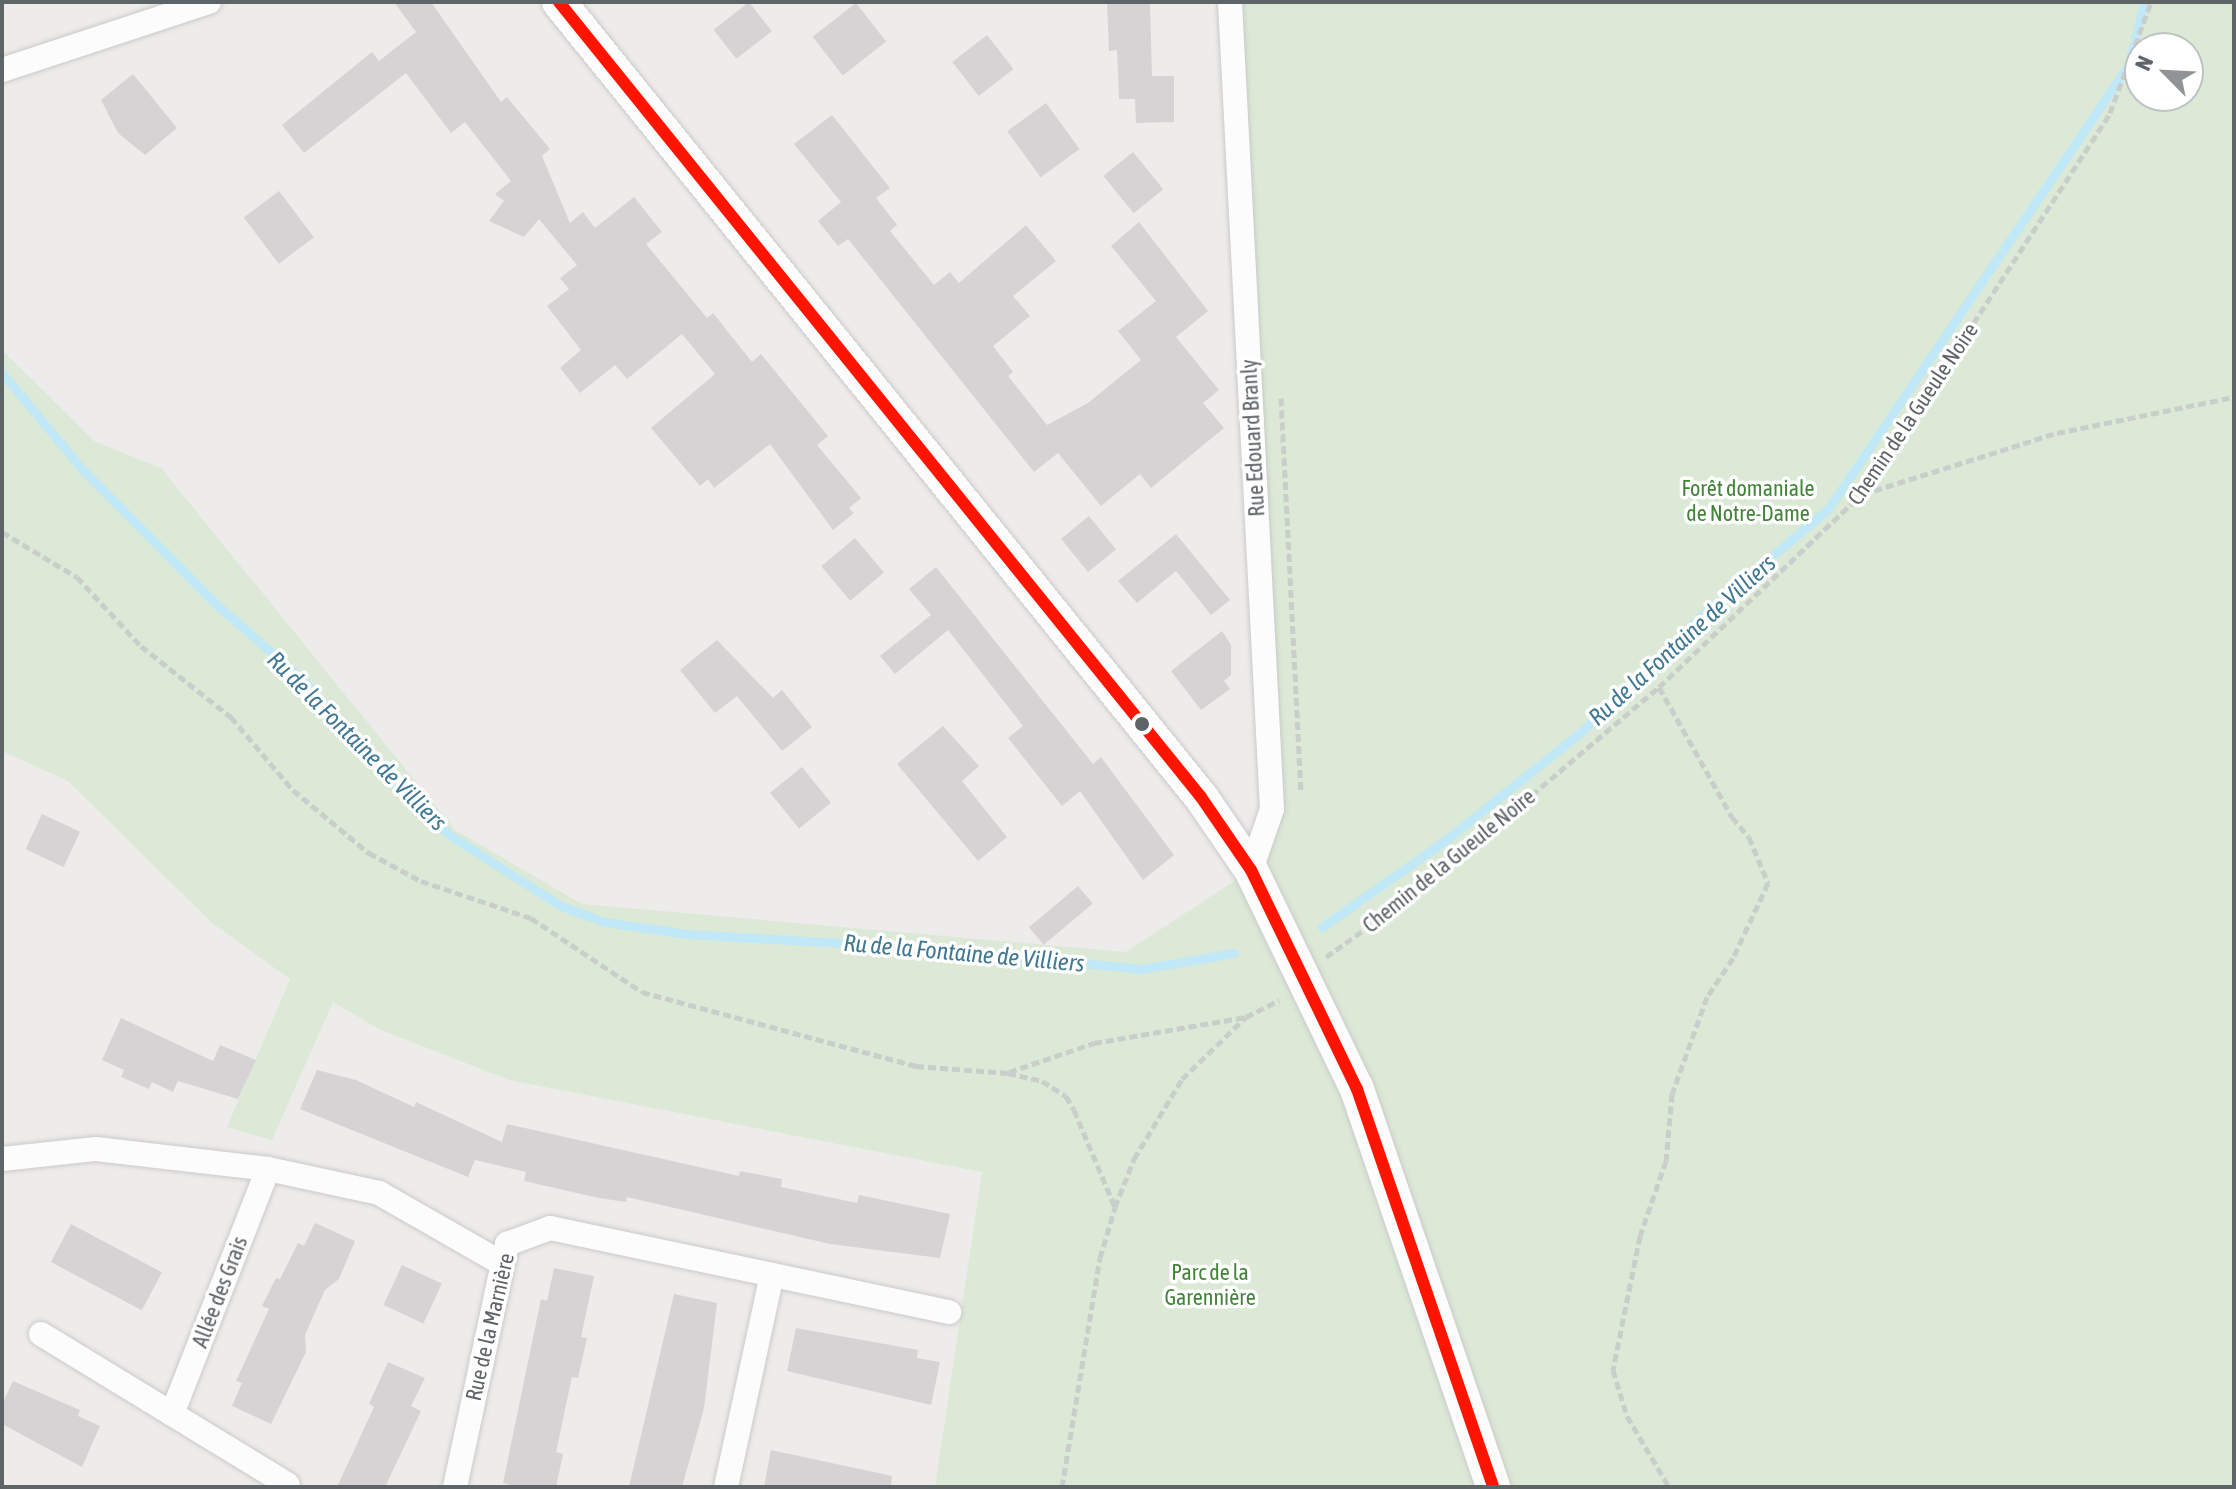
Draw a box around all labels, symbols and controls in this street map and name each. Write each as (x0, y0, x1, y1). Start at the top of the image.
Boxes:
north arrow (2124, 32, 2204, 112)
text: N (2129, 52, 2158, 74)
street label: Chemin de la Gueule Noire (1842, 318, 1984, 510)
street label: Rue Edouard Branly (1236, 359, 1270, 517)
park label: Forêt domaniale de Notre-Dame (1682, 475, 1814, 526)
water label: Ru de la Fontaine de Villiers (1583, 548, 1781, 732)
water label: Ru de la Fontaine de Villiers (261, 645, 453, 837)
unlabelled marker (1134, 716, 1150, 732)
street label: Chemin de la Gueule Noire (1358, 783, 1540, 939)
water label: Ru de la Fontaine de Villiers (842, 928, 1086, 978)
street label: Allée des Grais (187, 1233, 253, 1351)
street label: Rue de la Marnière (460, 1251, 520, 1403)
park label: Parc de la Garennière (1164, 1259, 1256, 1310)

